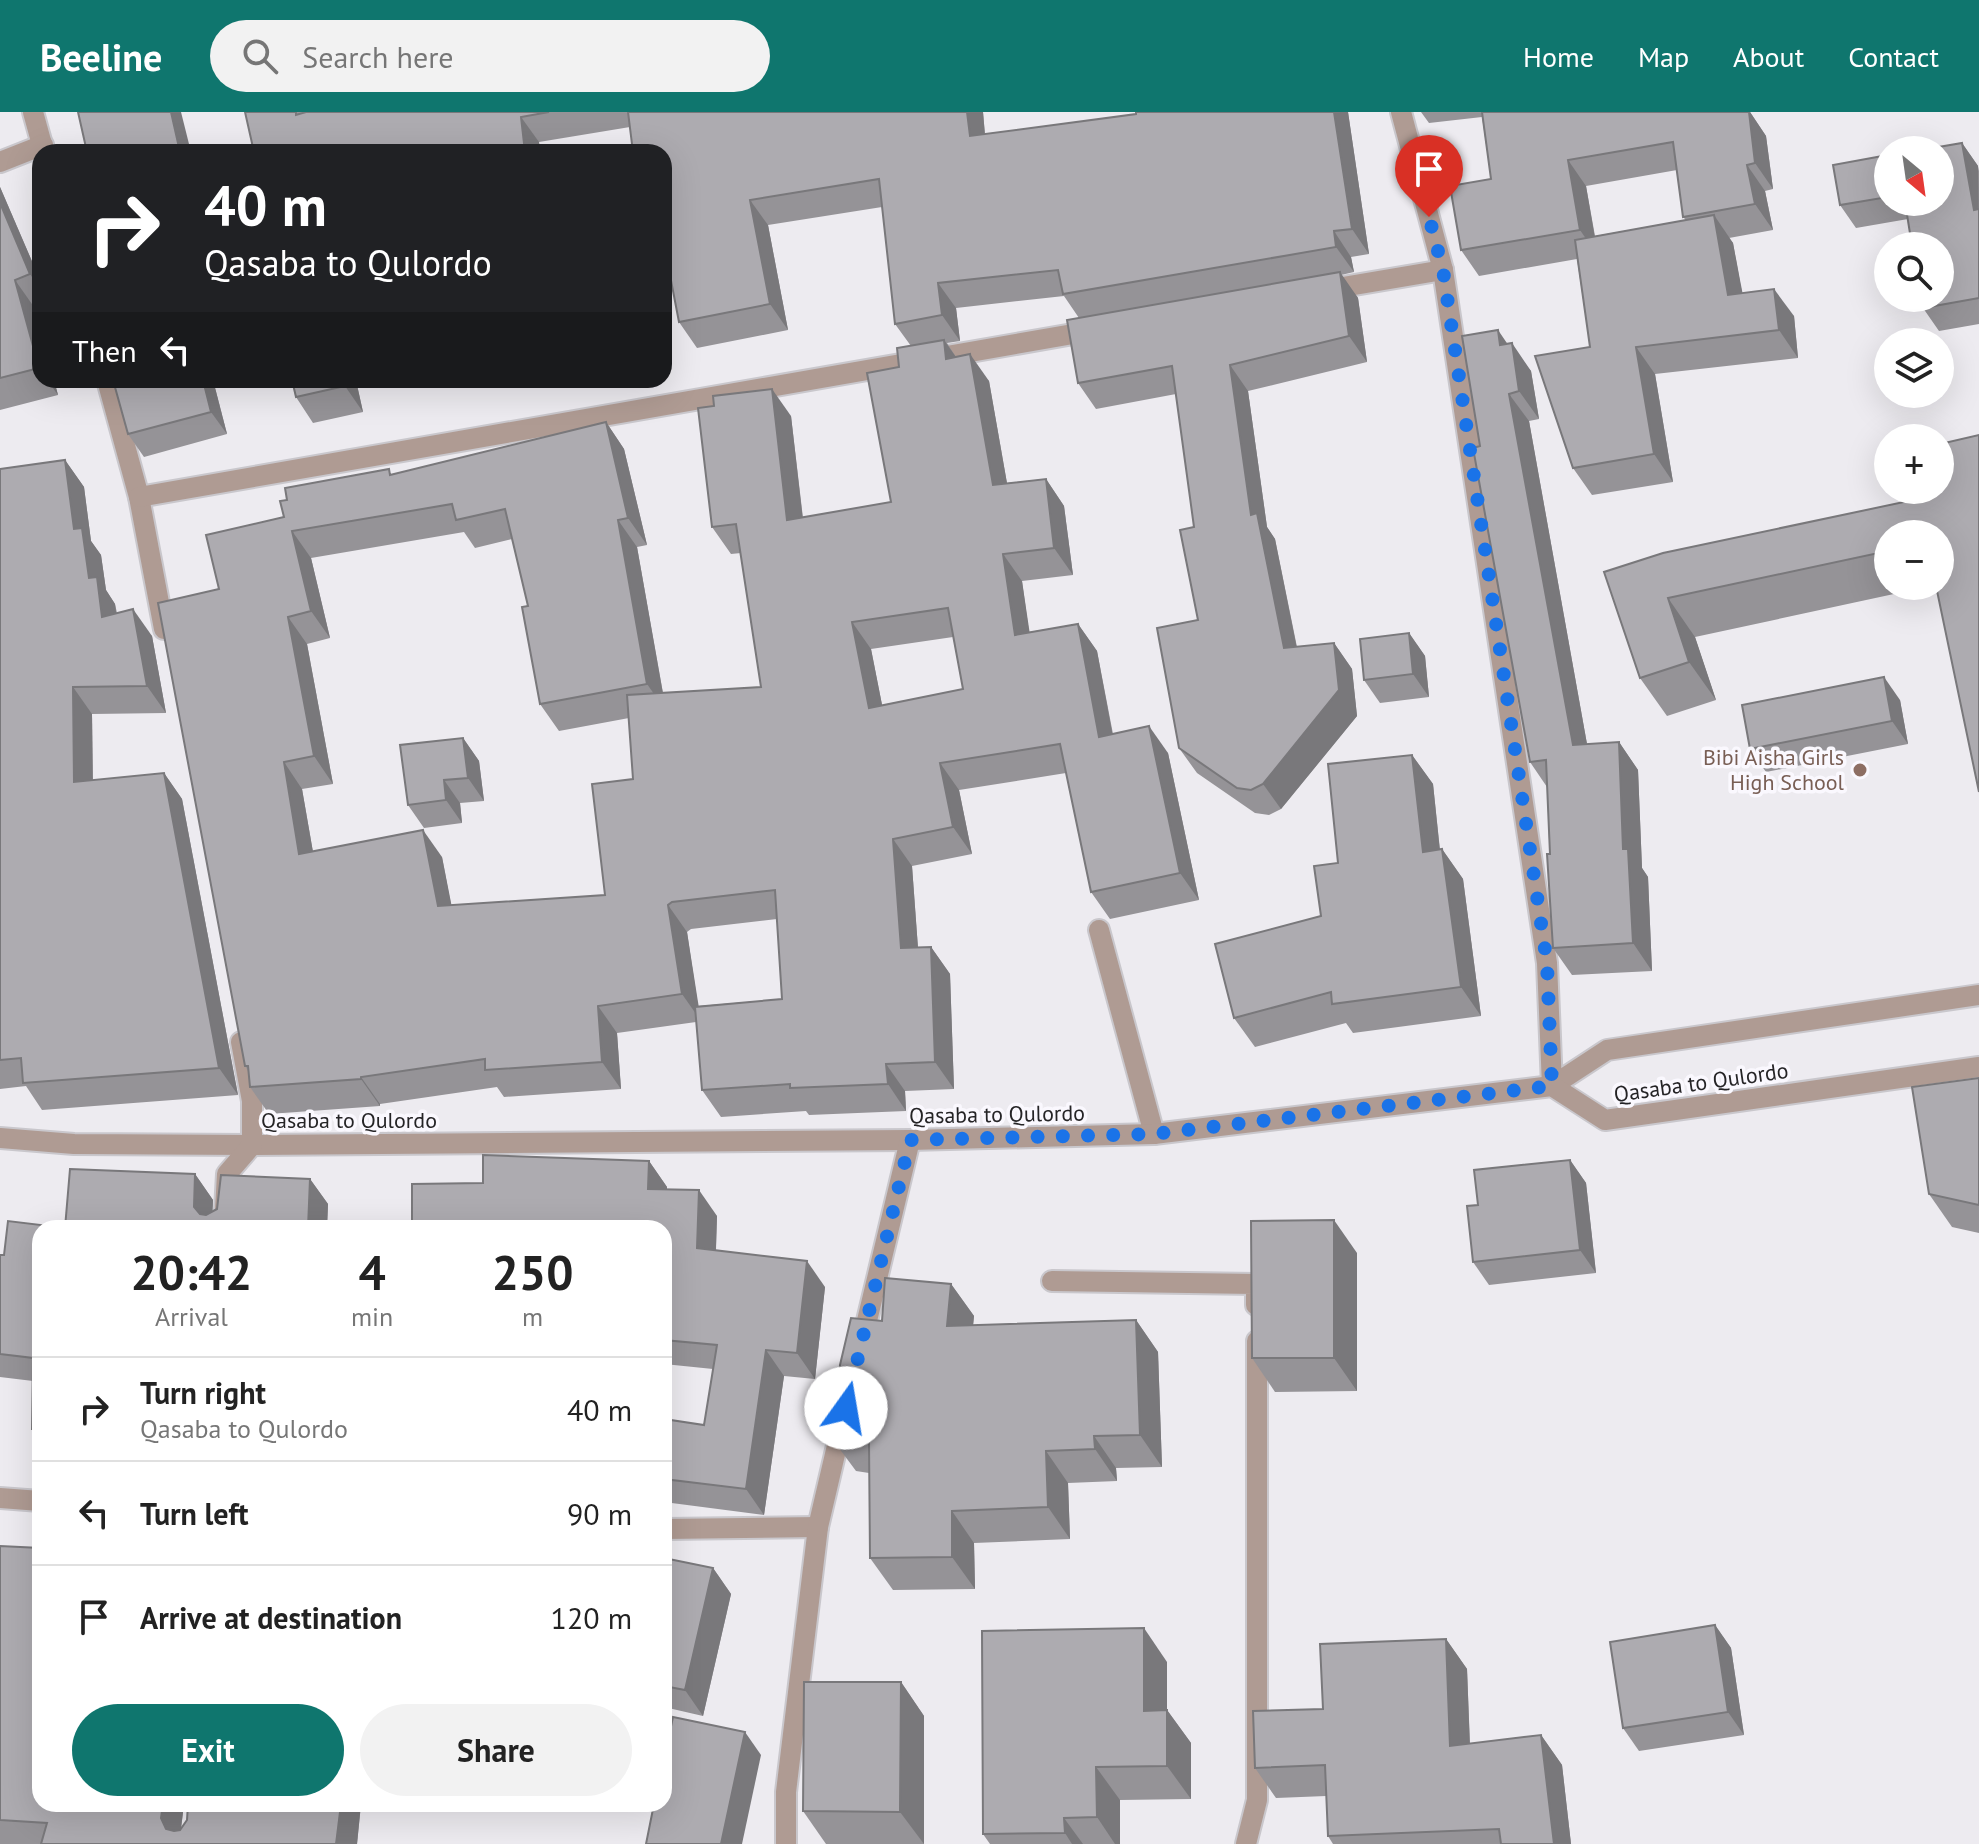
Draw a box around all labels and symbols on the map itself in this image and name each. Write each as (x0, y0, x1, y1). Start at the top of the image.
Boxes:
pin (1395, 135, 1463, 217)
north arrow (1874, 136, 1954, 216)
place label: Bibi Aisha Girls High School (1703, 743, 1845, 796)
marker: Bibi Aisha Girls High School (1851, 761, 1869, 779)
street label: Qasaba to Qulordo (1612, 1056, 1790, 1108)
street label: Qasaba to Qulordo (909, 1098, 1085, 1130)
street label: Qasaba to Qulordo (261, 1106, 437, 1134)
position arrow (804, 1366, 888, 1450)

